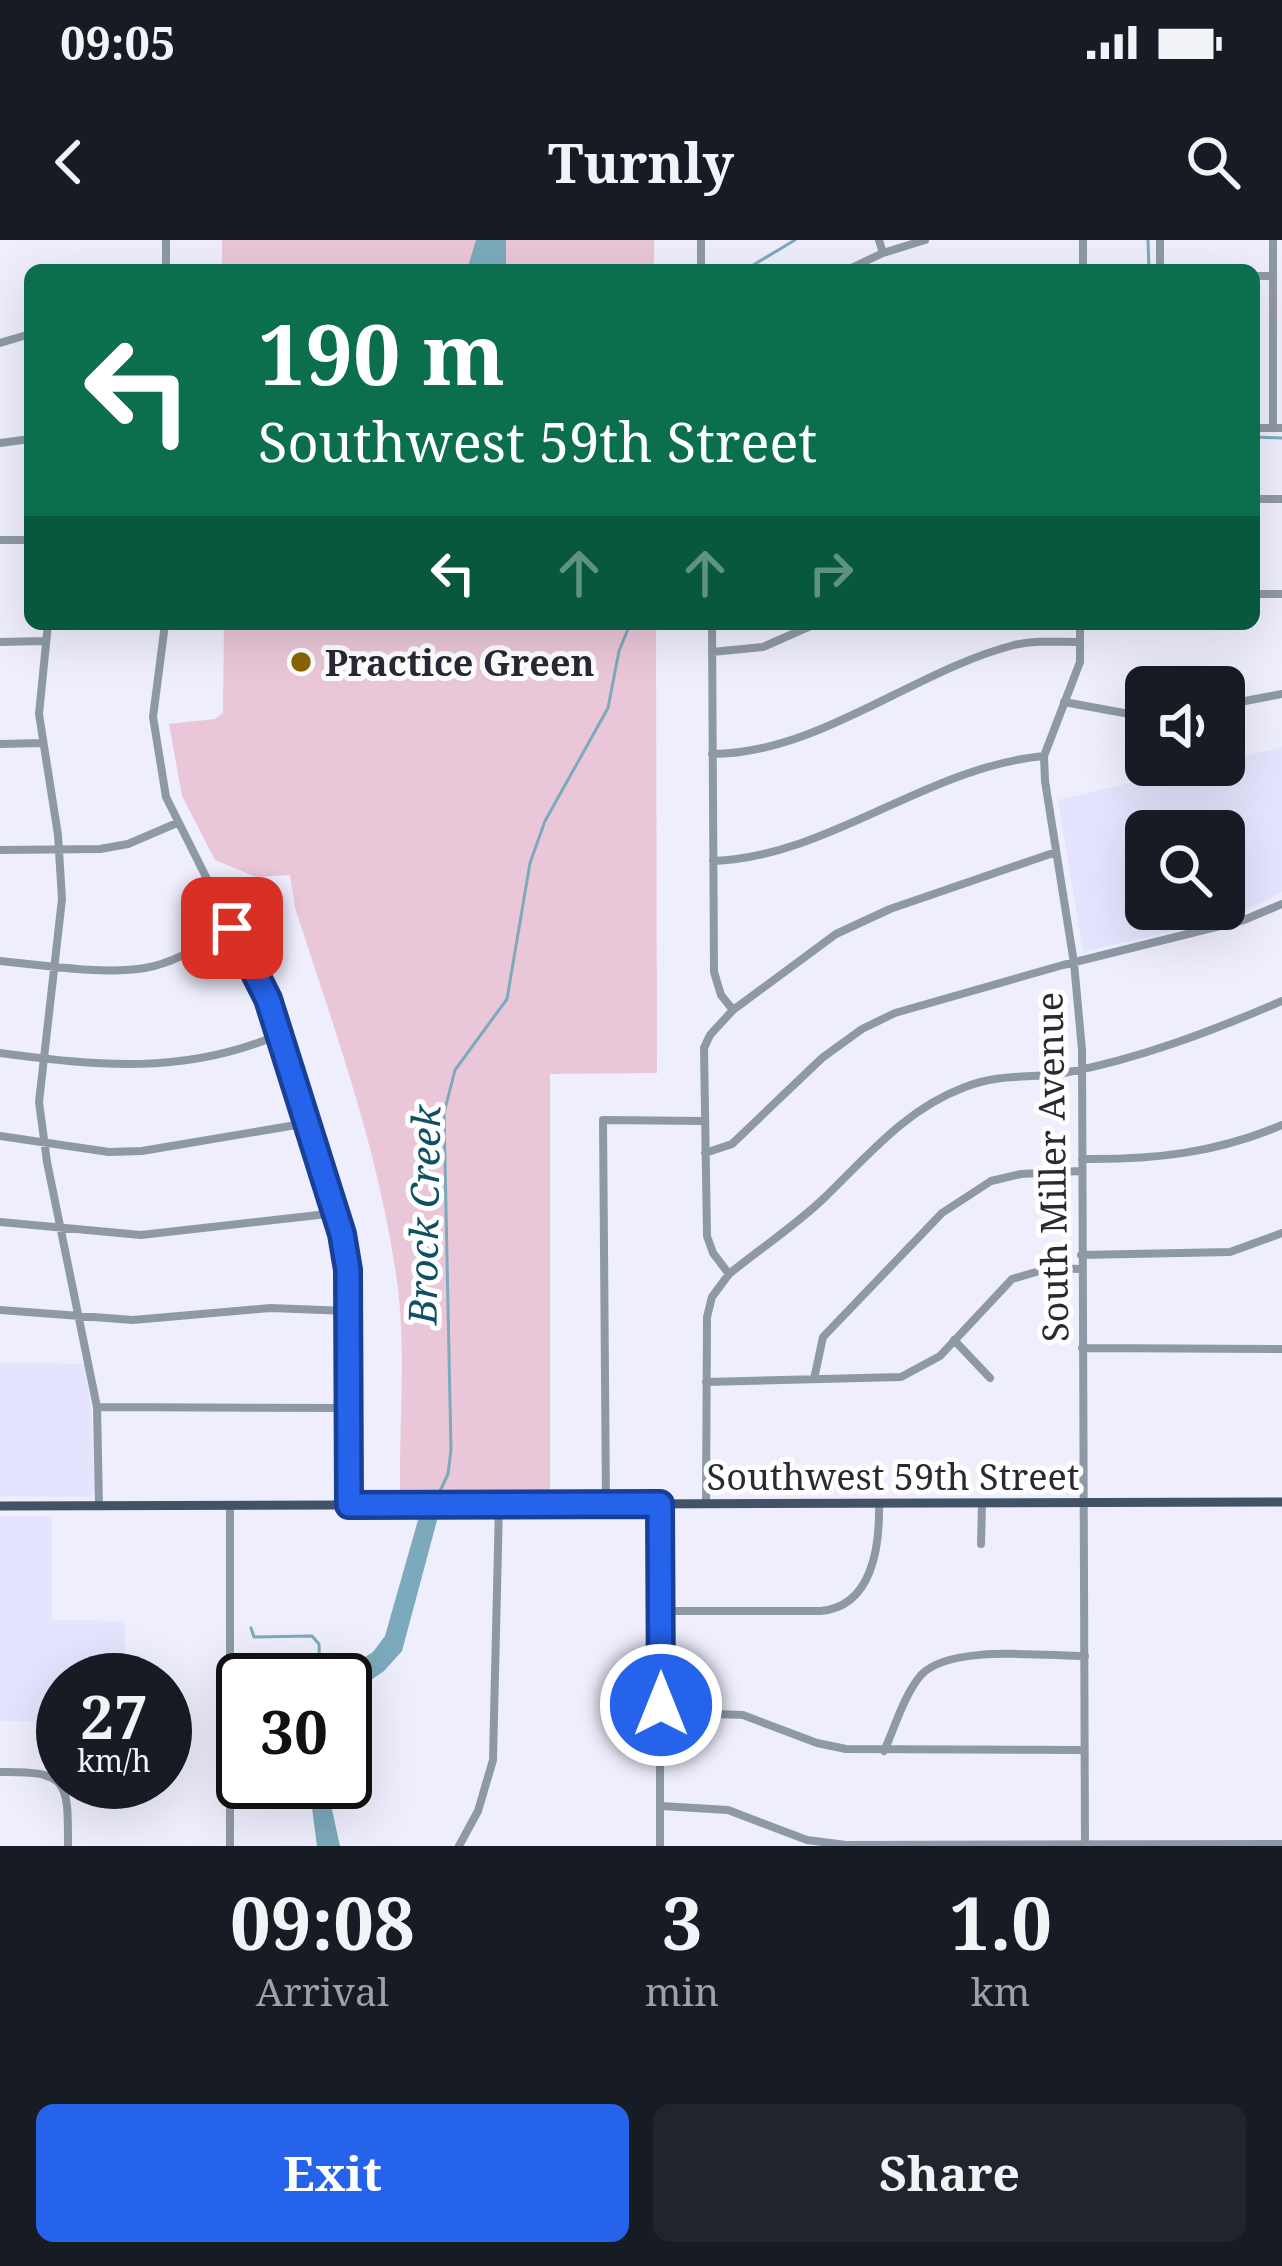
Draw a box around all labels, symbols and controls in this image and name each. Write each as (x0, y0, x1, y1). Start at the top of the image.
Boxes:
text: 09:05 (60, 12, 175, 73)
text: Turnly (548, 125, 734, 199)
icon: back (36, 129, 102, 195)
icon: search (1180, 129, 1246, 195)
text: 190 m (258, 295, 505, 410)
icon: left (60, 312, 216, 468)
text: Southwest 59th Street (258, 404, 817, 478)
icon: left (420, 540, 486, 606)
icon: ahead (546, 540, 612, 606)
icon: ahead (672, 540, 738, 606)
icon: right (798, 540, 864, 606)
place label: Practice Green (325, 638, 595, 687)
marker: Practice Green (288, 649, 314, 675)
map controls (1125, 666, 1245, 930)
button: sound (1125, 666, 1245, 786)
button: search (1125, 810, 1245, 930)
pin (181, 877, 283, 979)
icon: arrive (199, 895, 265, 961)
street label: South Miller Avenue (1024, 992, 1080, 1342)
water label: Brock Creek (395, 1103, 451, 1326)
street label: Southwest 59th Street (707, 1452, 1079, 1501)
position arrow (598, 1642, 724, 1768)
speed limit sign: 30 (216, 1653, 372, 1809)
text: 27 (80, 1675, 148, 1757)
text: km/h (77, 1740, 151, 1781)
text: 09:08 (230, 1873, 415, 1971)
text: 3 (662, 1873, 702, 1971)
text: 1.0 (949, 1873, 1052, 1971)
text: Arrival (256, 1964, 389, 2017)
text: min (645, 1964, 719, 2017)
text: km (971, 1964, 1030, 2017)
button: Exit (36, 2104, 629, 2242)
button: Share (653, 2104, 1246, 2242)

